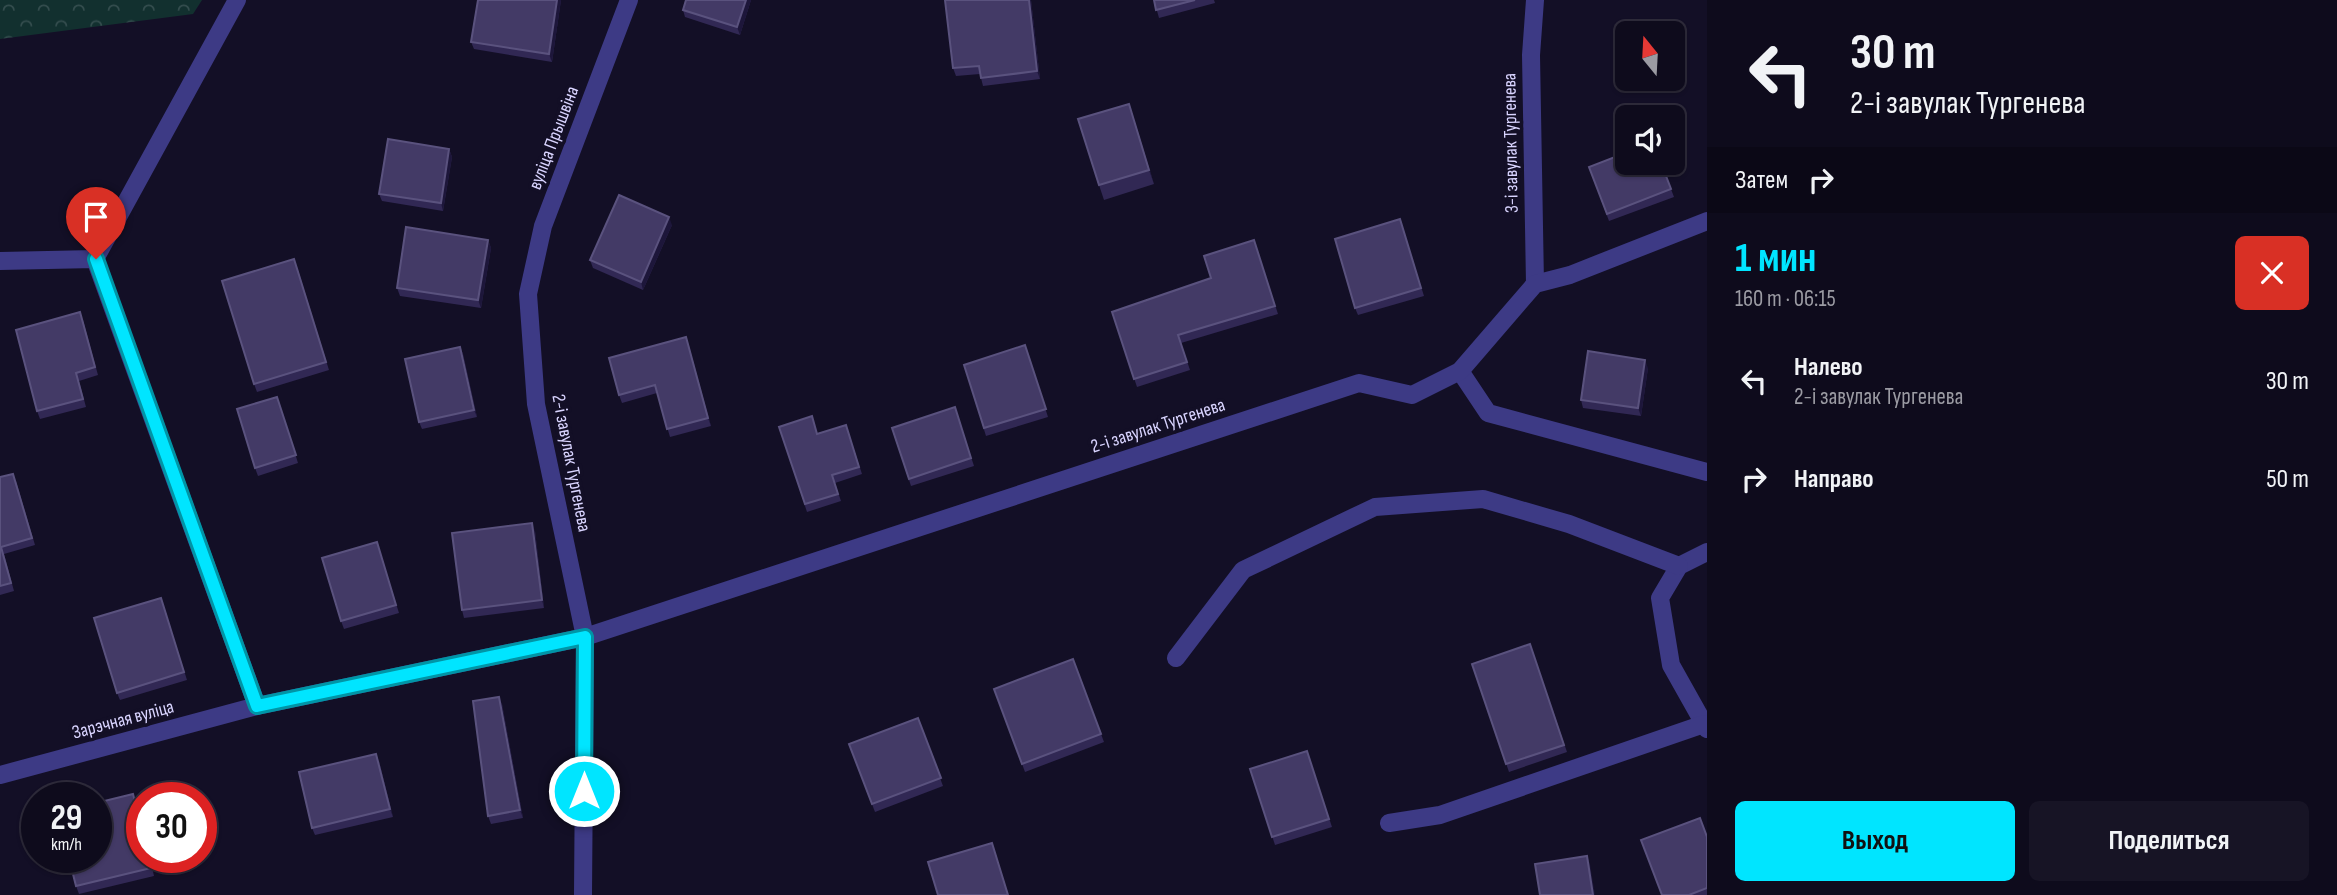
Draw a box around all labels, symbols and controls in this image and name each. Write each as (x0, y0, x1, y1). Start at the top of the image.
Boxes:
north arrow (1615, 21, 1685, 91)
map controls (1615, 21, 1685, 175)
text: 30 m (1850, 24, 1935, 83)
icon: left (1735, 28, 1826, 119)
street label: 3-і завулак Тургенева (1498, 73, 1524, 213)
street label: вуліца Прышвіна (524, 83, 584, 193)
text: 2-і завулак Тургенева (1850, 84, 2086, 123)
button: sound (1615, 105, 1685, 175)
icon: right (1802, 161, 1840, 199)
text: Затем (1735, 165, 1788, 196)
pin (66, 187, 126, 259)
icon: arrive (77, 198, 115, 236)
text: 1 мин (1735, 233, 1816, 284)
button: close (2235, 236, 2309, 310)
text: 160 m · 06:15 (1735, 285, 1836, 313)
text: Налево (1794, 352, 1863, 383)
icon: left (1735, 362, 1773, 400)
text: 30 m (2266, 366, 2309, 397)
text: 2-і завулак Тургенева (1794, 383, 1963, 411)
street label: 2-і завулак Тургенева (546, 392, 596, 534)
street label: 2-і завулак Тургенева (1088, 393, 1228, 459)
icon: right (1735, 460, 1773, 498)
text: Направо (1794, 464, 1873, 495)
text: 50 m (2266, 464, 2309, 495)
street label: Зарэчная вуліца (70, 695, 176, 745)
position arrow (547, 754, 621, 828)
speed limit sign: 30 (126, 782, 217, 873)
text: 29 (51, 797, 82, 840)
button: Выход (1735, 801, 2015, 881)
button: Поделиться (2029, 801, 2309, 881)
text: km/h (51, 834, 82, 855)

